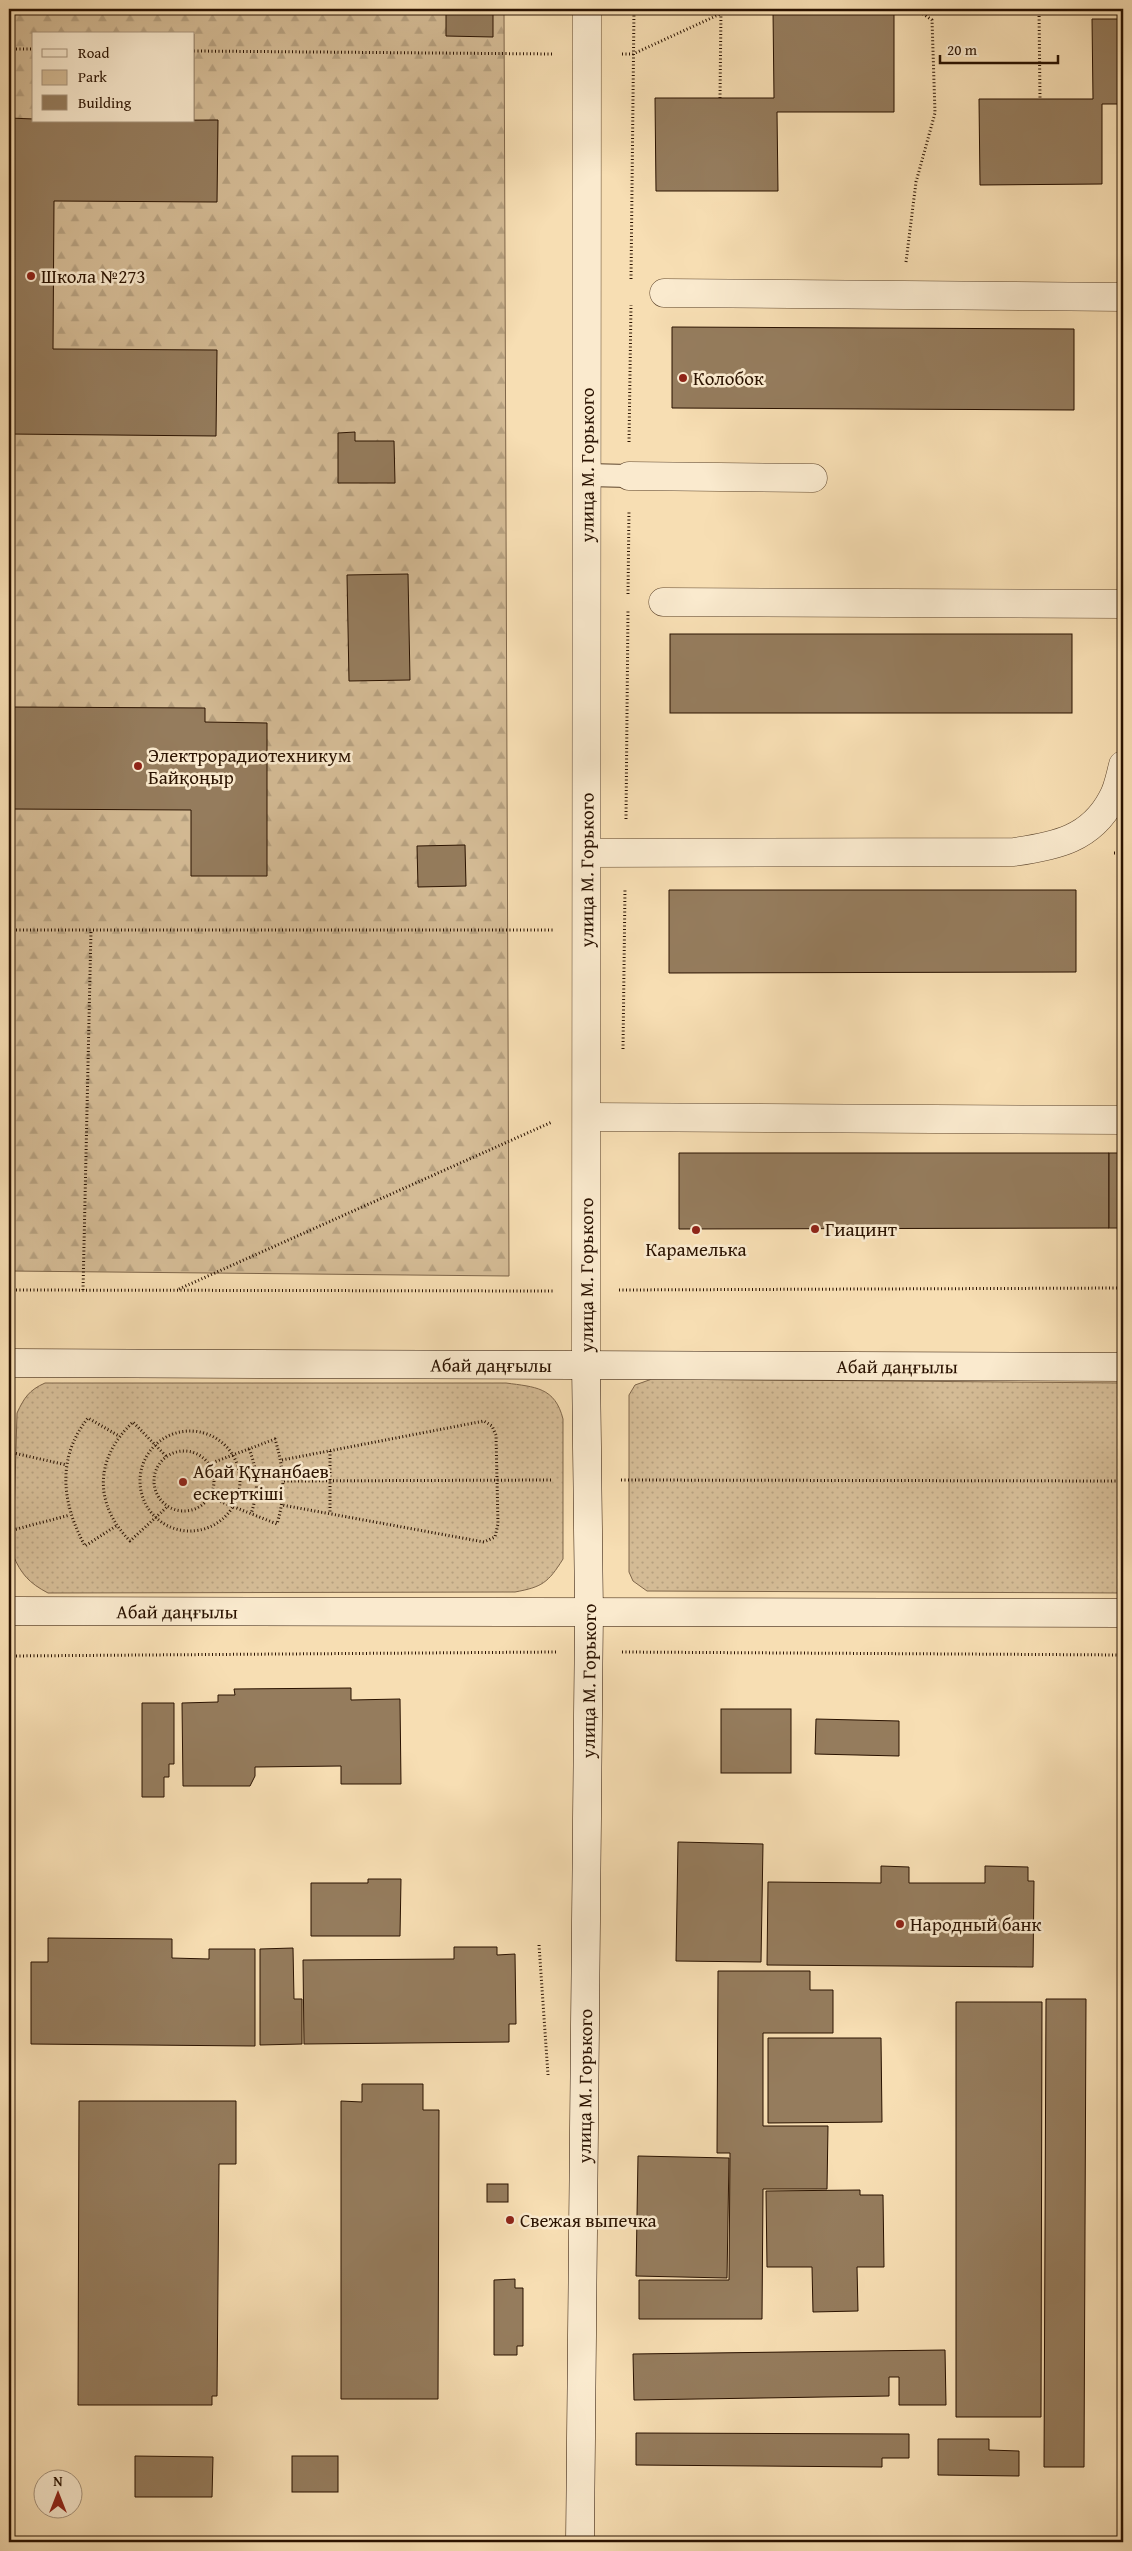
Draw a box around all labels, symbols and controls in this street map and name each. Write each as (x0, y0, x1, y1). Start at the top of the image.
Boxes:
legend (32, 32, 195, 122)
scale bar (940, 32, 1057, 64)
text: 20 m (947, 39, 978, 60)
text: Road (78, 42, 109, 63)
text: Park (78, 66, 107, 87)
text: Building (78, 92, 132, 113)
place label: Школа №273 (41, 262, 146, 290)
marker: Школа №273 (25, 270, 37, 282)
place label: Колобок (693, 364, 764, 392)
marker: Колобок (677, 372, 689, 384)
street label: улица М. Горького (573, 388, 601, 543)
place label: Электрорадиотехникум Байқоңыр (148, 741, 351, 791)
marker: Электрорадиотехникум Байқоңыр (132, 760, 144, 772)
street label: улица М. Горького (572, 793, 600, 948)
street label: улица М. Горького (572, 1198, 600, 1353)
place label: Гиацинт (825, 1215, 898, 1243)
marker: Гиацинт (809, 1223, 821, 1235)
marker: Карамелька (690, 1224, 702, 1236)
place label: Карамелька (646, 1235, 746, 1263)
street label: Абай даңғылы (430, 1351, 552, 1379)
street label: Абай даңғылы (836, 1352, 958, 1380)
place label: Абай Құнанбаев ескерткіші (193, 1457, 329, 1507)
marker: Абай Құнанбаев ескерткіші (177, 1476, 189, 1488)
street label: Абай даңғылы (116, 1597, 238, 1625)
street label: улица М. Горького (574, 1603, 603, 1760)
place label: Народный банк (910, 1910, 1042, 1938)
marker: Народный банк (894, 1918, 906, 1930)
street label: улица М. Горького (570, 2008, 599, 2165)
place label: Свежая выпечка (520, 2206, 657, 2234)
marker: Свежая выпечка (504, 2214, 516, 2226)
north arrow (32, 2468, 82, 2518)
text: N (53, 2471, 63, 2491)

